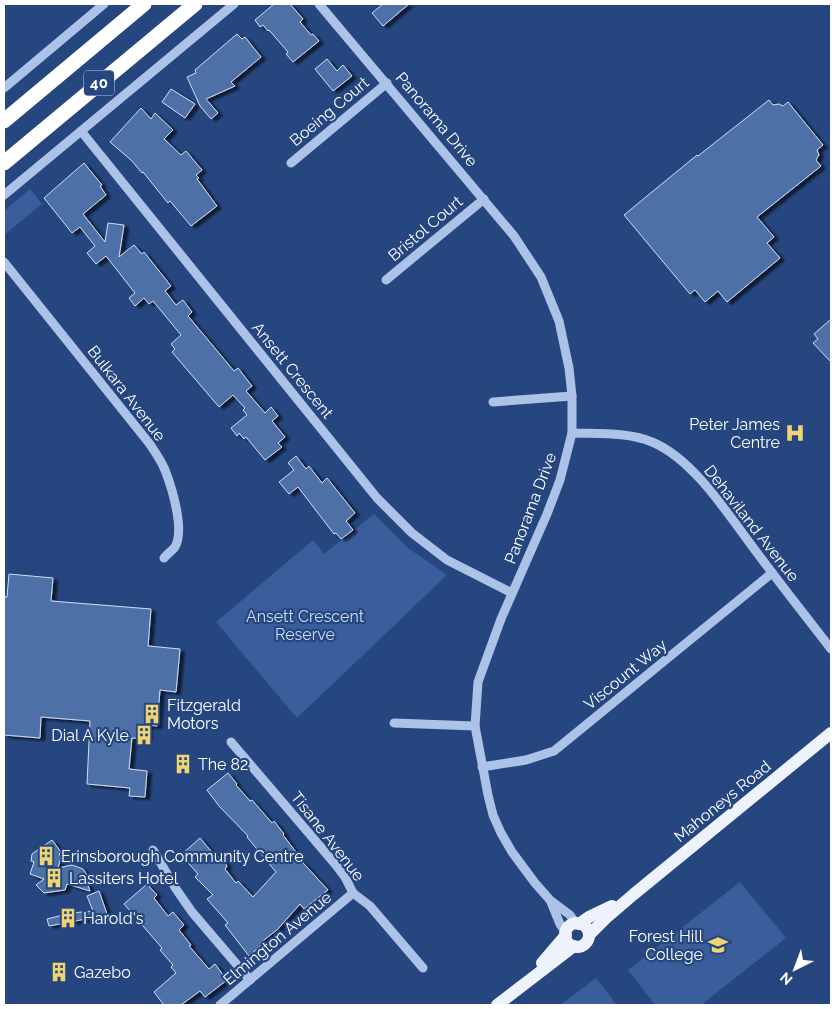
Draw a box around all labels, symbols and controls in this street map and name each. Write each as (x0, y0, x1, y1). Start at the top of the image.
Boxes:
street label: Panorama Drive (392, 68, 482, 170)
road number: 40 (84, 70, 114, 96)
street label: Boeing Court (286, 72, 373, 150)
street label: Bristol Court (384, 191, 467, 265)
street label: Ansett Crescent (248, 318, 338, 423)
street label: Bulkara Avenue (83, 342, 170, 445)
place label: Peter James Centre (689, 415, 780, 452)
hospital icon: Peter James Centre (784, 422, 806, 444)
street label: Panorama Drive (501, 450, 560, 566)
street label: Dehaviland Avenue (700, 461, 803, 585)
park label: Ansett Crescent Reserve (246, 607, 365, 644)
street label: Viscount Way (580, 635, 671, 714)
place label: Fitzgerald Motors (167, 696, 241, 733)
building icon: Fitzgerald Motors (141, 703, 163, 725)
building icon: Dial A Kyle (133, 724, 155, 746)
place label: Dial A Kyle (51, 726, 129, 745)
building icon: The 82 (172, 753, 194, 775)
place label: The 82 (198, 755, 248, 774)
street label: Mahoneys Road (670, 757, 774, 846)
street label: Tisane Avenue (287, 788, 368, 885)
building icon: Erinsborough Community Centre (35, 845, 57, 867)
place label: Erinsborough Community Centre (61, 847, 304, 866)
building icon: Lassiters Hotel (43, 867, 65, 889)
place label: Lassiters Hotel (69, 869, 179, 888)
street label: Elmington Avenue (219, 888, 335, 989)
building icon: Harold's (57, 907, 79, 929)
place label: Harold's (83, 909, 144, 928)
place label: Forest Hill College (629, 927, 704, 964)
school or university icon: Forest Hill College (707, 934, 729, 956)
north arrow (770, 944, 820, 994)
building icon: Gazebo (48, 961, 70, 983)
place label: Gazebo (74, 963, 131, 982)
text: N (777, 969, 796, 988)

